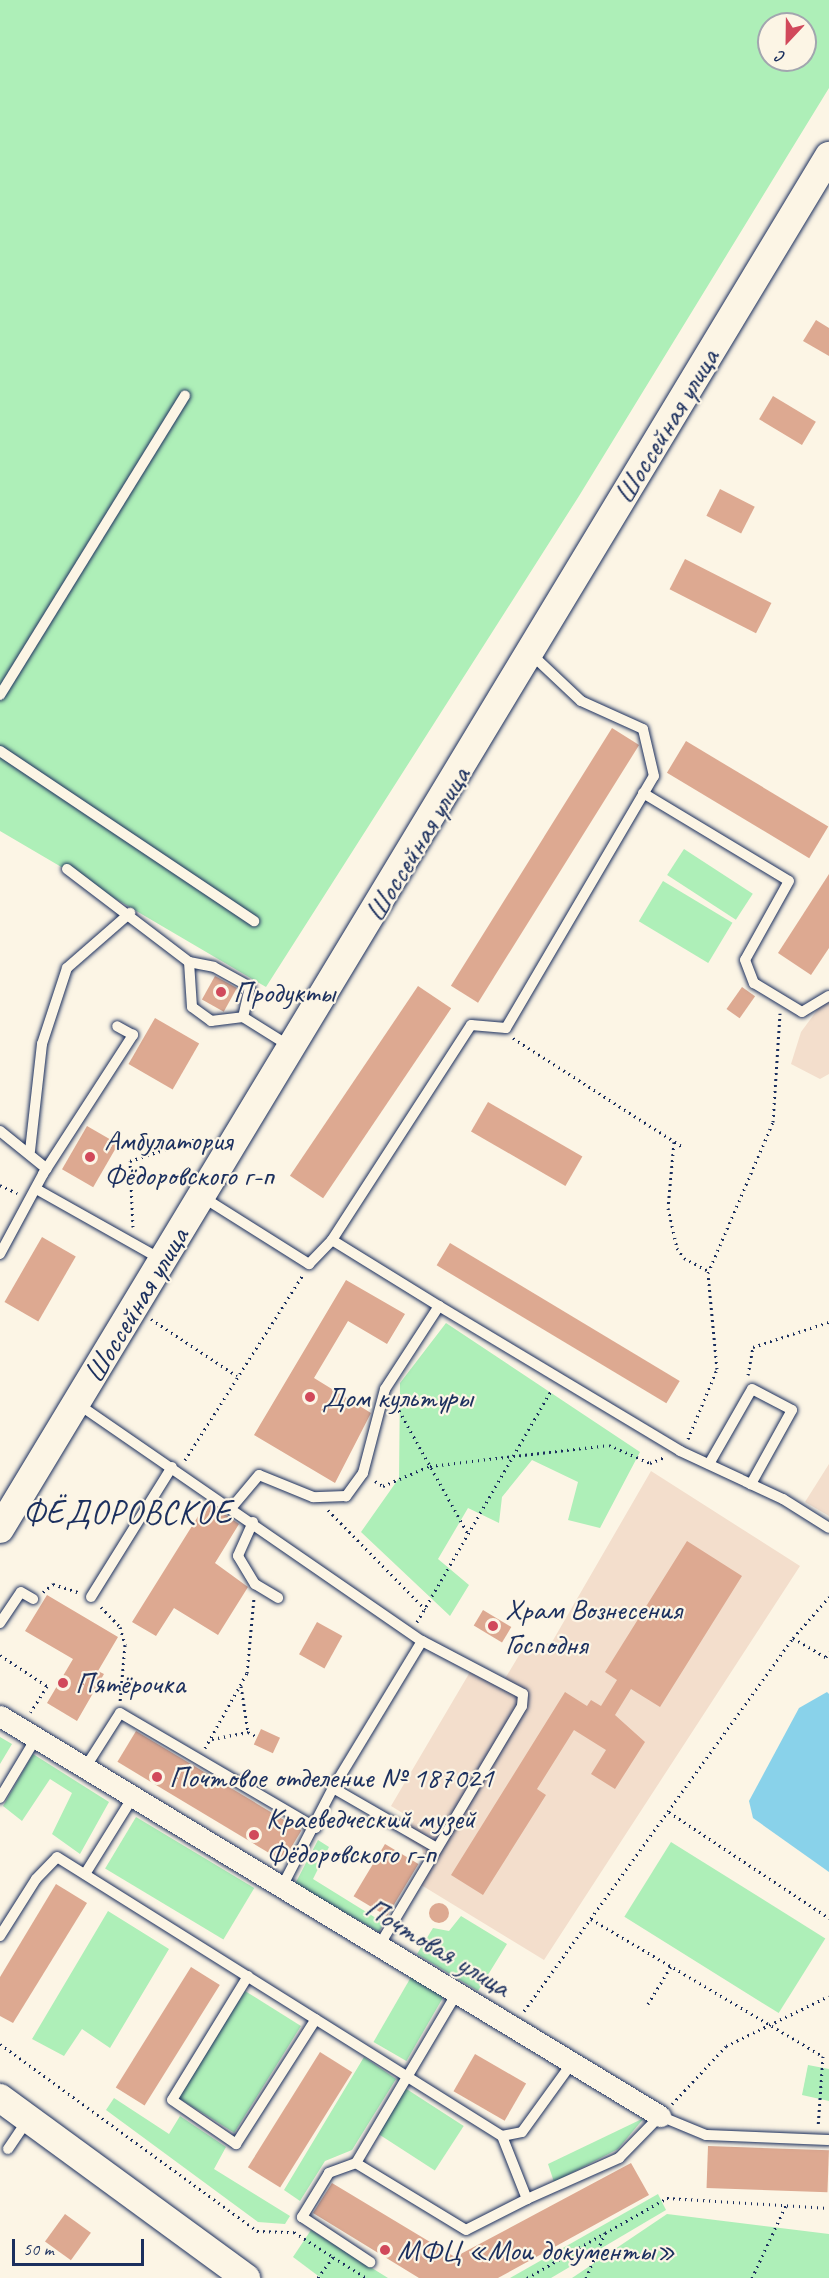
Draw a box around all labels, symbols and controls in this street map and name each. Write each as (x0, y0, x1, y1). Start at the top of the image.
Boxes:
north arrow (757, 12, 817, 72)
text: С (774, 46, 788, 68)
street label: Шоссейная улица (605, 340, 727, 512)
street label: Шоссейная улица (356, 758, 478, 930)
place label: Продукты (233, 974, 335, 1010)
marker: Продукты (214, 985, 228, 999)
place label: Амбулатория Фёдоровского г-п (104, 1122, 273, 1192)
marker: Амбулатория Фёдоровского г-п (81, 1148, 99, 1166)
street label: Шоссейная улица (75, 1219, 197, 1391)
place label: Дом культуры (322, 1379, 468, 1415)
marker: Дом культуры (303, 1390, 317, 1404)
district label: ФЁДОРОВСКОЕ (22, 1493, 234, 1533)
place label: Храм Вознесения Господня (505, 1591, 680, 1662)
marker: Храм Вознесения Господня (486, 1619, 500, 1633)
place label: Пятёрочка (75, 1665, 185, 1701)
marker: Пятёрочка (56, 1676, 70, 1690)
place label: Почтовое отделение № 187021 (169, 1759, 491, 1795)
marker: Почтовое отделение № 187021 (150, 1770, 164, 1784)
place label: Краеведческий музей Фёдоровского г-п (266, 1800, 475, 1870)
marker: Краеведческий музей Фёдоровского г-п (247, 1828, 261, 1842)
street label: Почтовая улица (358, 1889, 518, 2005)
scale bar (15, 2227, 147, 2265)
place label: МФЦ «Мои документы» (397, 2232, 675, 2268)
text: 50 m (23, 2238, 54, 2260)
marker: МФЦ «Мои документы» (378, 2243, 392, 2257)

